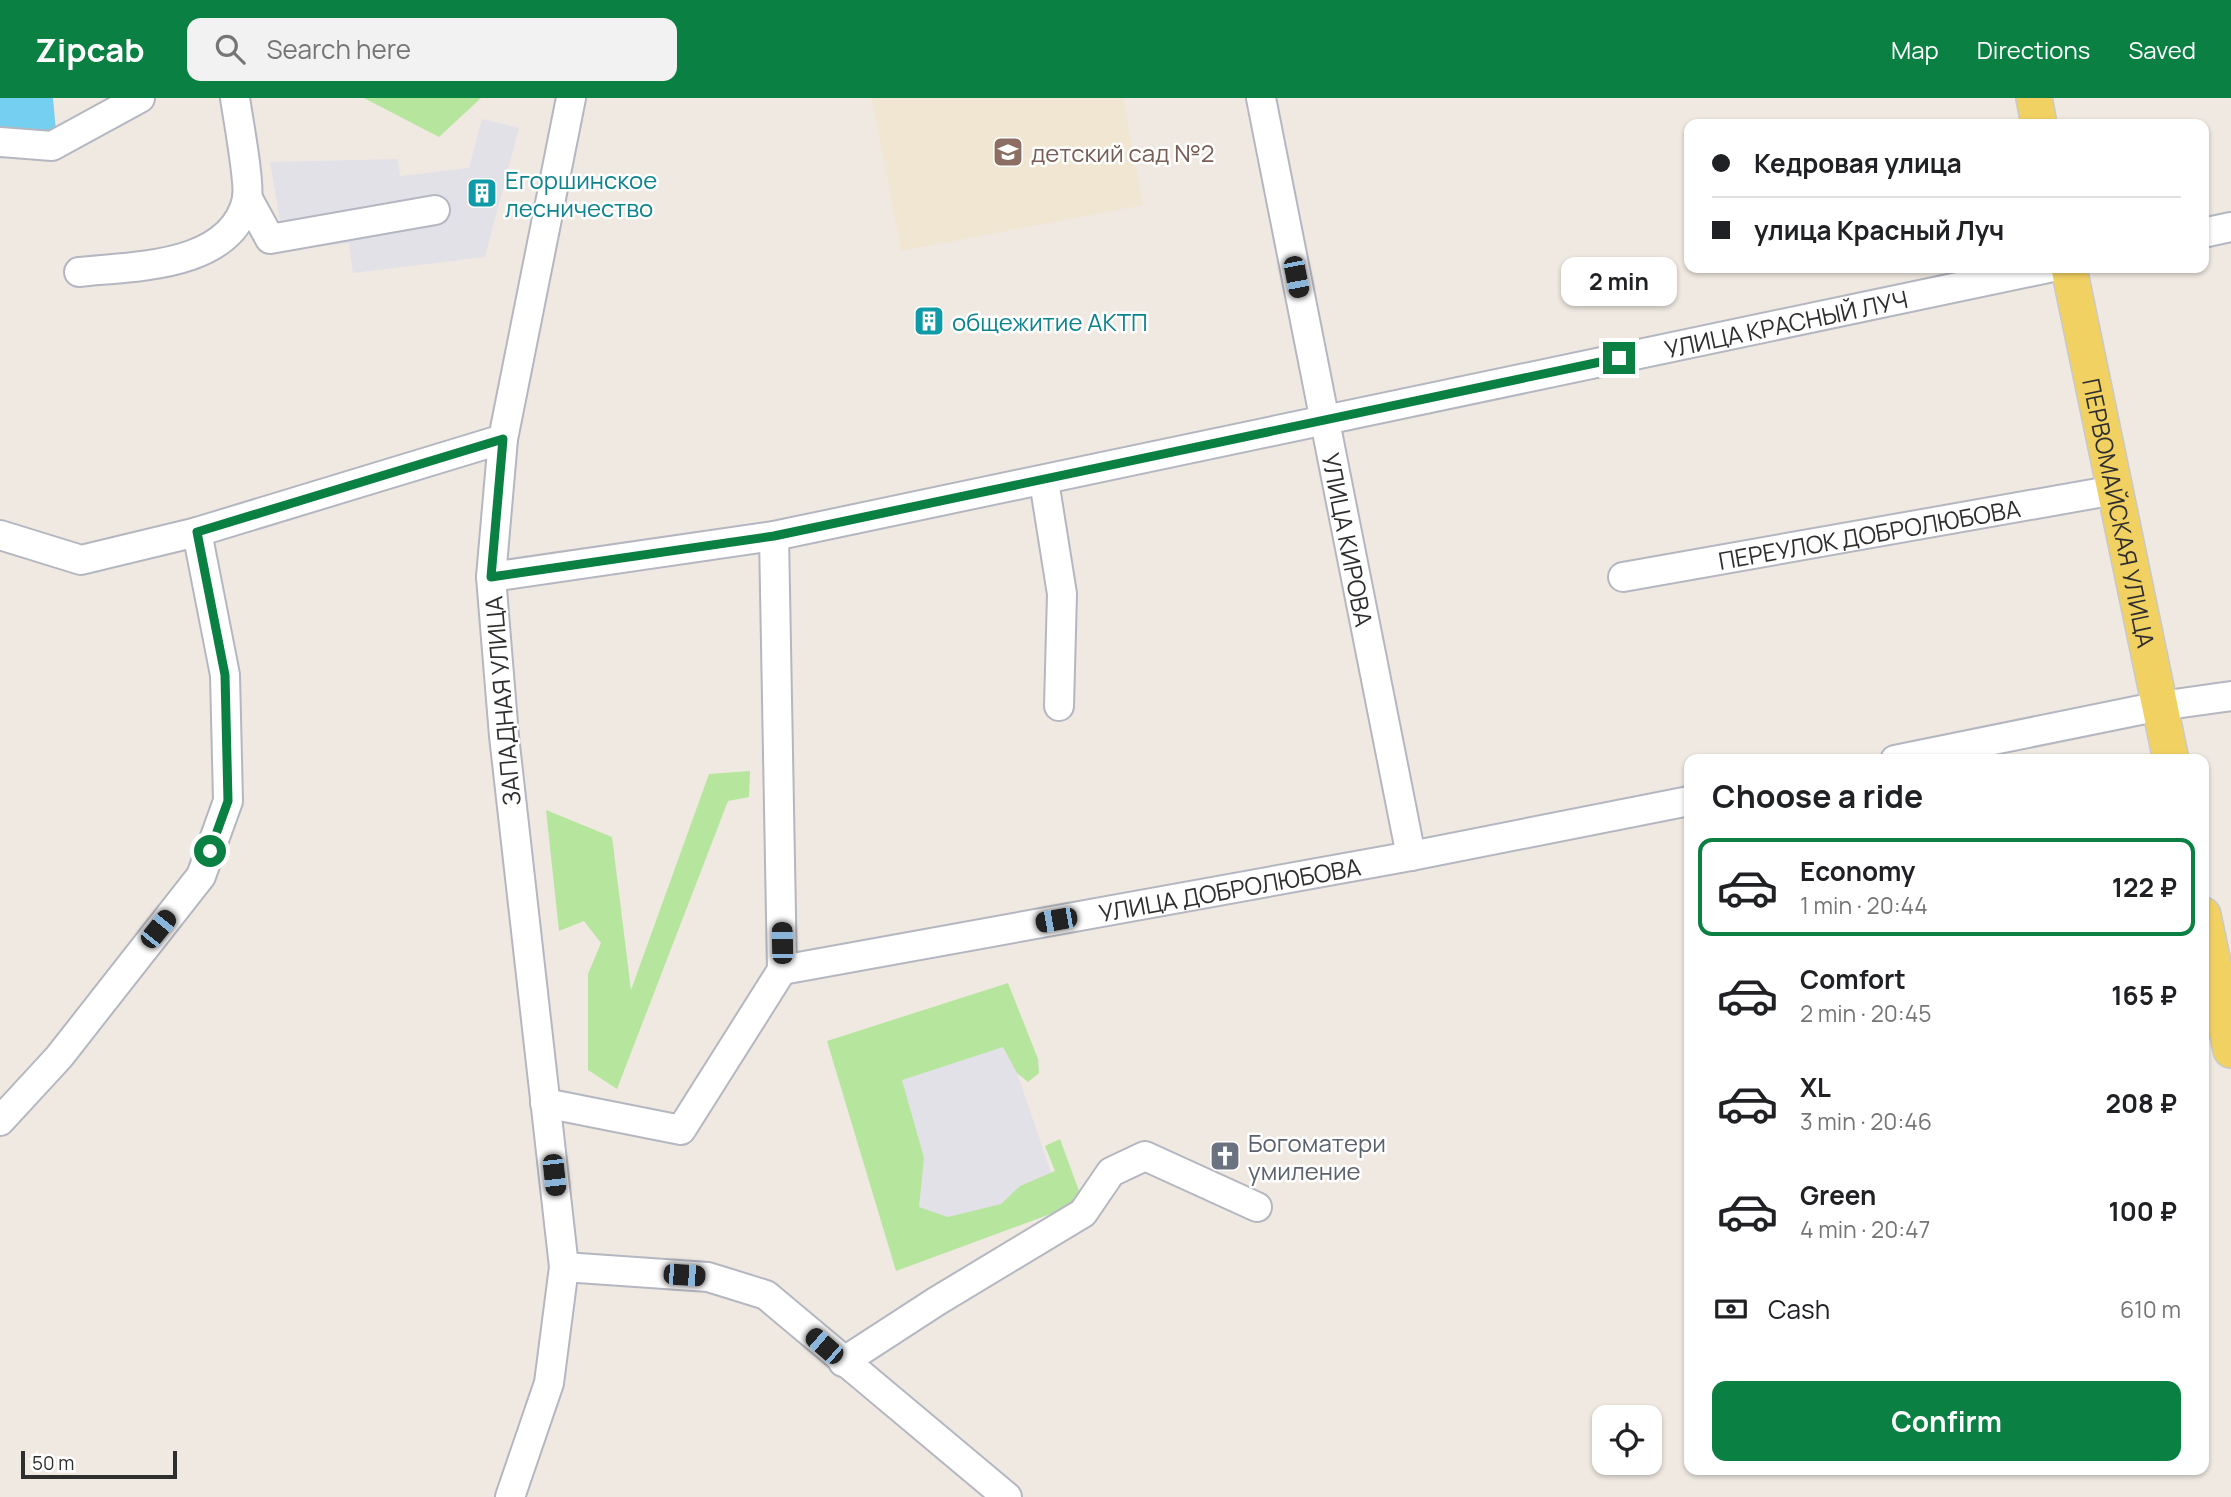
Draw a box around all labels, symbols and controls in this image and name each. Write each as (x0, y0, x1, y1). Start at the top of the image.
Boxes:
search box (187, 18, 677, 81)
text: Zipcab (35, 27, 145, 72)
icon: search (211, 30, 249, 68)
text: Search here (267, 31, 411, 67)
text: Map (1891, 33, 1939, 66)
text: Directions (1977, 33, 2090, 66)
text: Saved (2128, 33, 2196, 66)
school or university icon: детский сад №2 (991, 135, 1025, 169)
place label: детский сад №2 (1031, 136, 1214, 169)
text: Кедровая улица (1754, 145, 1962, 181)
place label: Егоршинское лесничество (505, 163, 657, 224)
building icon: Егоршинское лесничество (465, 176, 499, 210)
text: улица Красный Луч (1754, 212, 2004, 248)
car (1282, 254, 1311, 300)
callout: 2 min (1561, 257, 1677, 306)
text: 2 min (1589, 265, 1649, 297)
street label: УЛИЦА КРАСНЫЙ ЛУЧ (1661, 281, 1911, 365)
building icon: общежитие АКТП (912, 304, 946, 338)
place label: общежитие АКТП (952, 305, 1148, 338)
route end (1603, 342, 1635, 374)
street label: ПЕРВОМАЙСКАЯ УЛИЦА (2076, 375, 2164, 650)
street label: УЛИЦА КИРОВА (1315, 450, 1382, 629)
street label: ПЕРЕУЛОК ДОБРОЛЮБОВА (1716, 491, 2023, 576)
street label: ЗАПАДНАЯ УЛИЦА (476, 595, 528, 807)
text: Choose a ride (1712, 774, 1923, 818)
route start (194, 835, 226, 867)
street label: УЛИЦА ДОБРОЛЮБОВА (1096, 849, 1363, 929)
text: Economy (1800, 853, 1915, 889)
icon: car (1716, 856, 1779, 919)
text: 122 ₽ (2112, 869, 2177, 905)
text: 1 min · 20:44 (1800, 889, 1928, 921)
car (137, 906, 180, 952)
car (1034, 906, 1079, 934)
car (772, 922, 793, 964)
text: Comfort (1800, 961, 1906, 997)
icon: car (1716, 964, 1779, 1027)
text: 165 ₽ (2111, 977, 2177, 1013)
text: 2 min · 20:45 (1800, 997, 1932, 1029)
text: XL (1800, 1069, 1831, 1105)
icon: car (1716, 1072, 1779, 1135)
text: 208 ₽ (2105, 1085, 2177, 1121)
text: 3 min · 20:46 (1800, 1105, 1932, 1137)
place label: Богоматери умиление (1248, 1126, 1386, 1187)
church icon: Богоматери умиление (1208, 1139, 1242, 1173)
car (542, 1153, 567, 1197)
text: Green (1800, 1177, 1876, 1213)
icon: car (1716, 1180, 1779, 1243)
text: 100 ₽ (2108, 1193, 2177, 1229)
text: 4 min · 20:47 (1800, 1213, 1930, 1245)
car (663, 1263, 706, 1287)
icon: cash (1712, 1290, 1750, 1328)
text: Cash (1768, 1291, 1830, 1327)
text: 610 m (2120, 1293, 2181, 1325)
car (802, 1324, 847, 1368)
button: Confirm (1712, 1381, 2181, 1461)
map controls (1592, 1405, 1662, 1475)
button: locate (1592, 1405, 1662, 1475)
scale bar (21, 1448, 177, 1480)
text: 50 m (32, 1450, 74, 1476)

